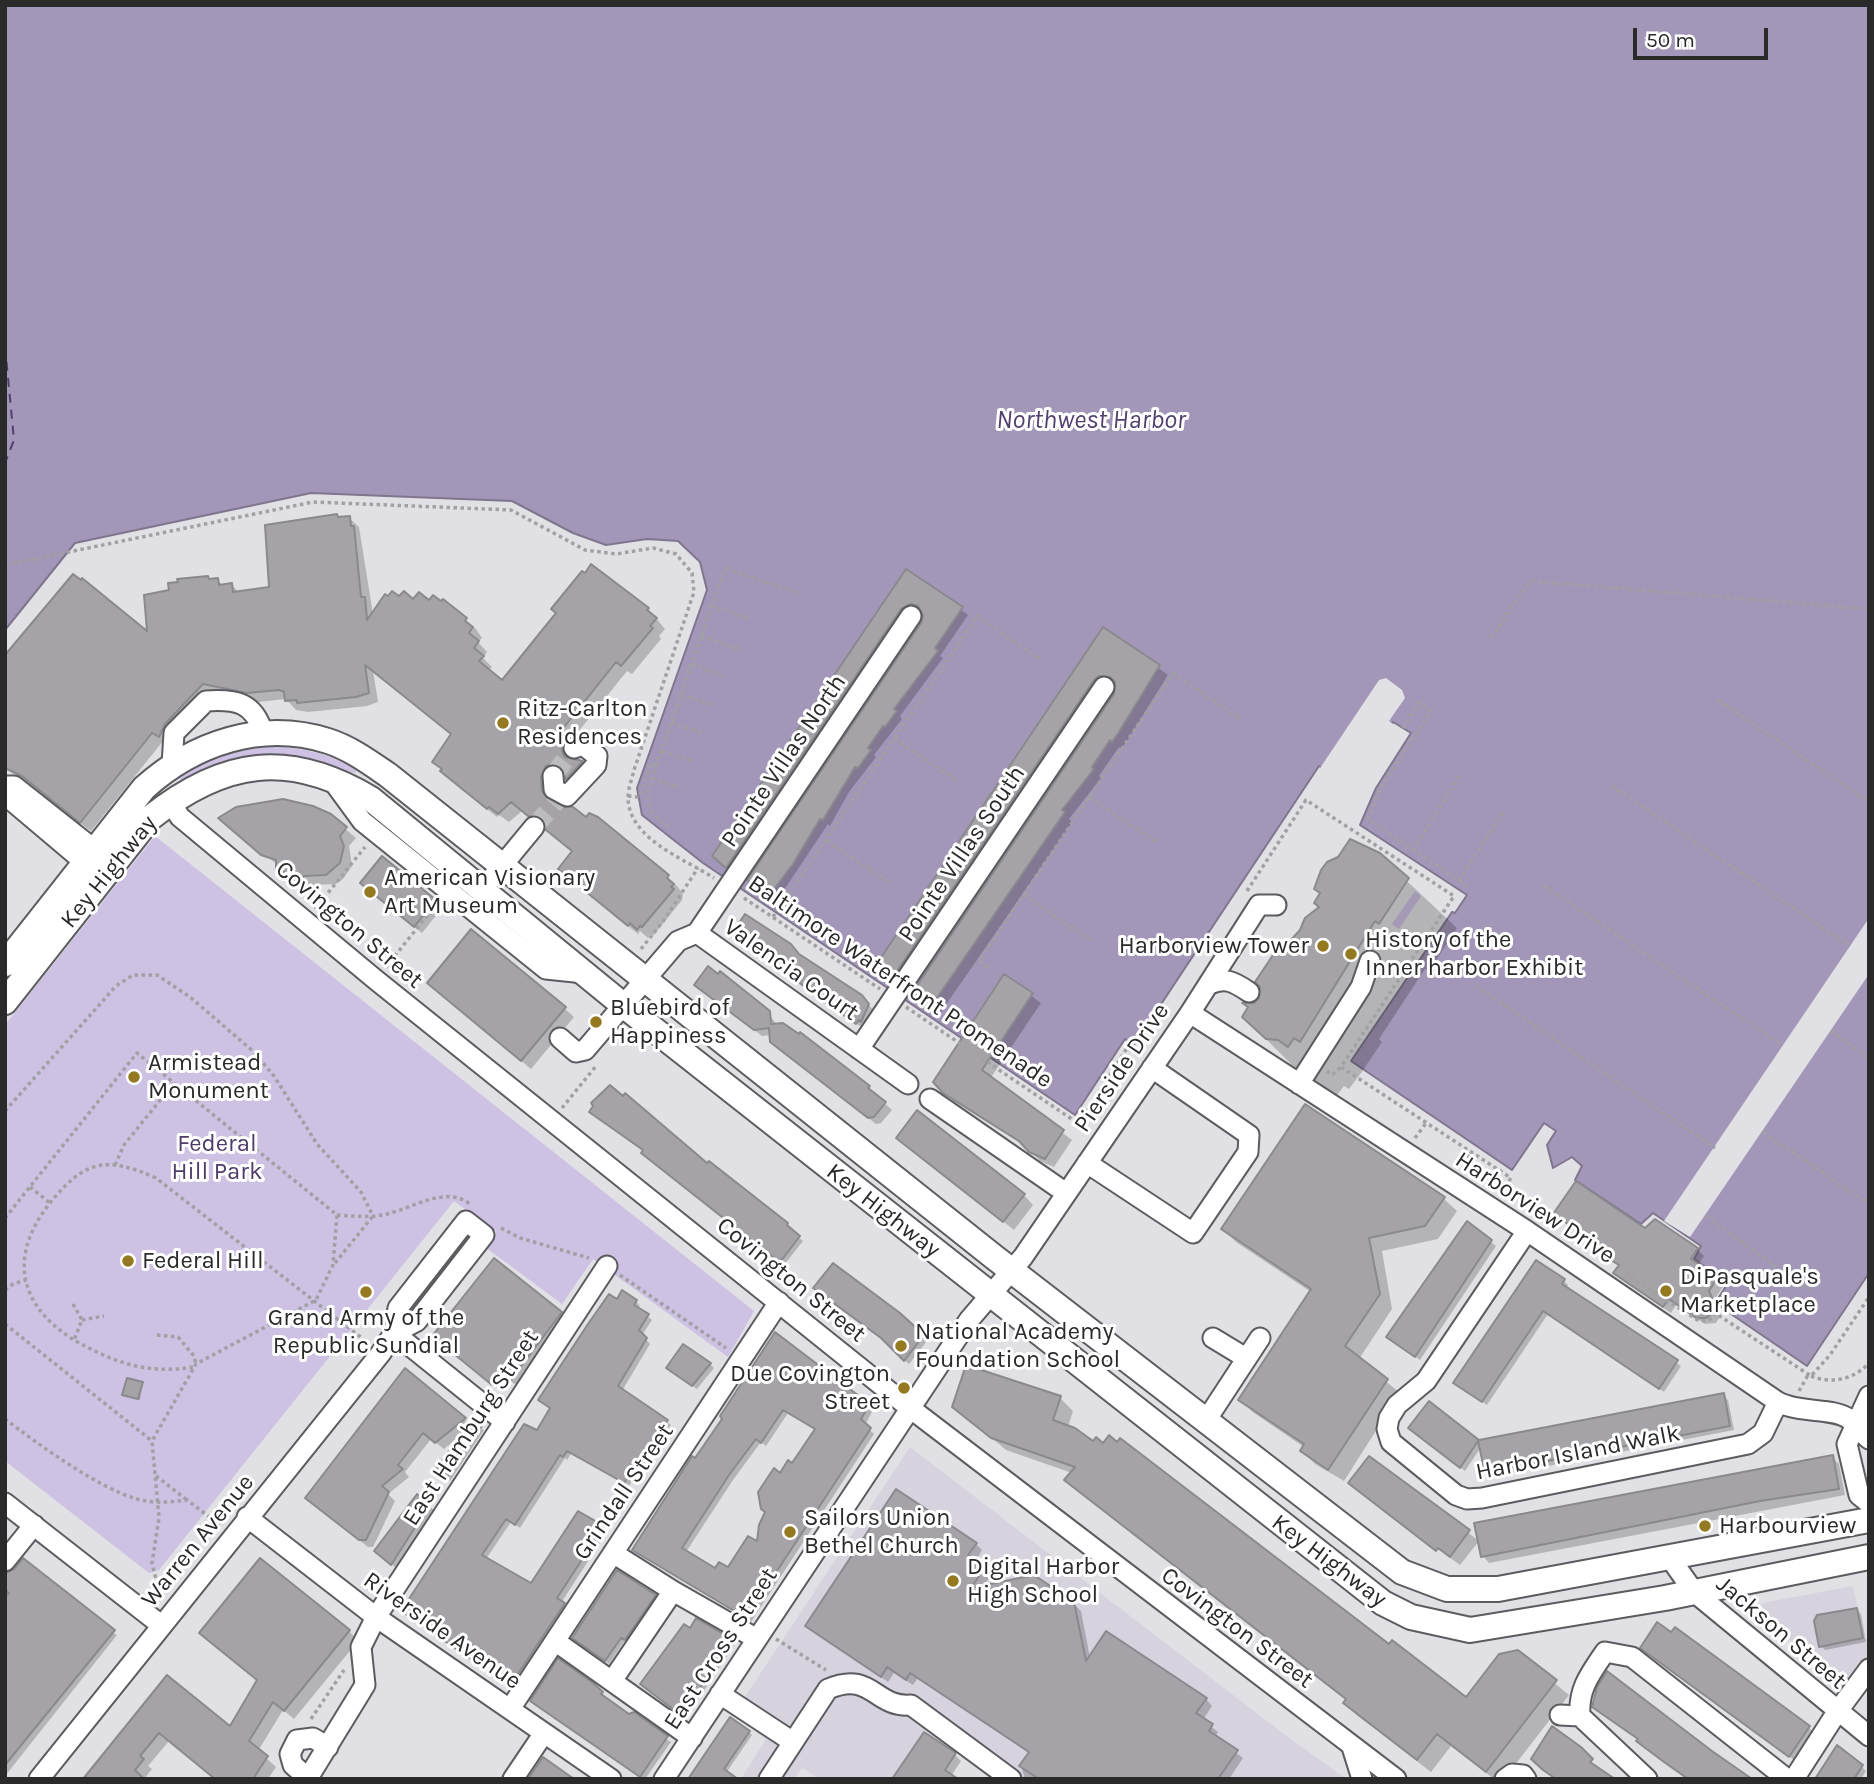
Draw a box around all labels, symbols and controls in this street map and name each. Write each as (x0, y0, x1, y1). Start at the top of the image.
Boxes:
scale bar (1636, 14, 1771, 58)
text: 50 m (1646, 28, 1695, 52)
water label: Northwest Harbor (996, 405, 1186, 437)
street label: Pointe Villas North (715, 669, 853, 853)
place label: Ritz-Carlton Residences (517, 695, 648, 751)
marker: Ritz-Carlton Residences (495, 715, 511, 731)
street label: Pointe Villas South (892, 760, 1032, 948)
street label: Key Highway (55, 810, 163, 934)
street label: Covington Street (270, 855, 428, 995)
place label: American Visionary Art Museum (384, 864, 595, 920)
street label: Baltimore Waterfront Promenade (743, 869, 1057, 1095)
marker: American Visionary Art Museum (362, 884, 378, 900)
street label: Valencia Court (718, 913, 864, 1027)
place label: History of the Inner harbor Exhibit (1365, 926, 1583, 982)
place label: Harborview Tower (1119, 932, 1309, 960)
marker: Harborview Tower (1315, 938, 1331, 954)
marker: History of the Inner harbor Exhibit (1343, 946, 1359, 962)
place label: Bluebird of Happiness (610, 994, 730, 1050)
street label: Pierside Drive (1068, 998, 1176, 1138)
marker: Bluebird of Happiness (588, 1014, 604, 1030)
place label: Armistead Monument (148, 1049, 269, 1105)
marker: Armistead Monument (126, 1069, 142, 1085)
park label: Federal Hill Park (171, 1130, 263, 1186)
street label: Harborview Drive (1450, 1146, 1620, 1270)
street label: Key Highway (820, 1158, 946, 1264)
street label: Covington Street (711, 1211, 871, 1349)
place label: Federal Hill (142, 1247, 264, 1275)
marker: Federal Hill (120, 1253, 136, 1269)
place label: DiPasquale's Marketplace (1680, 1263, 1819, 1319)
marker: DiPasquale's Marketplace (1658, 1283, 1674, 1299)
marker: Grand Army of the Republic Sundial (358, 1284, 374, 1300)
place label: Grand Army of the Republic Sundial (268, 1304, 464, 1360)
place label: National Academy Foundation School (915, 1318, 1120, 1374)
street label: East Hamburg Street (397, 1325, 545, 1531)
marker: National Academy Foundation School (893, 1338, 909, 1354)
place label: Due Covington Street (730, 1360, 890, 1416)
marker: Due Covington Street (896, 1380, 912, 1396)
street label: Grindall Street (568, 1418, 680, 1566)
street label: Harbor Island Walk (1473, 1419, 1683, 1487)
street label: Warren Avenue (136, 1469, 260, 1613)
place label: Sailors Union Bethel Church (804, 1504, 959, 1560)
street label: Key Highway (1266, 1508, 1392, 1614)
place label: Harbourview (1719, 1512, 1856, 1540)
marker: Harbourview (1697, 1518, 1713, 1534)
marker: Sailors Union Bethel Church (782, 1524, 798, 1540)
place label: Digital Harbor High School (967, 1553, 1119, 1609)
street label: Covington Street (1155, 1561, 1319, 1695)
street label: East Cross Street (658, 1563, 784, 1735)
street label: Riverside Avenue (358, 1566, 526, 1696)
street label: Jackson Street (1710, 1570, 1852, 1696)
marker: Digital Harbor High School (945, 1573, 961, 1589)

